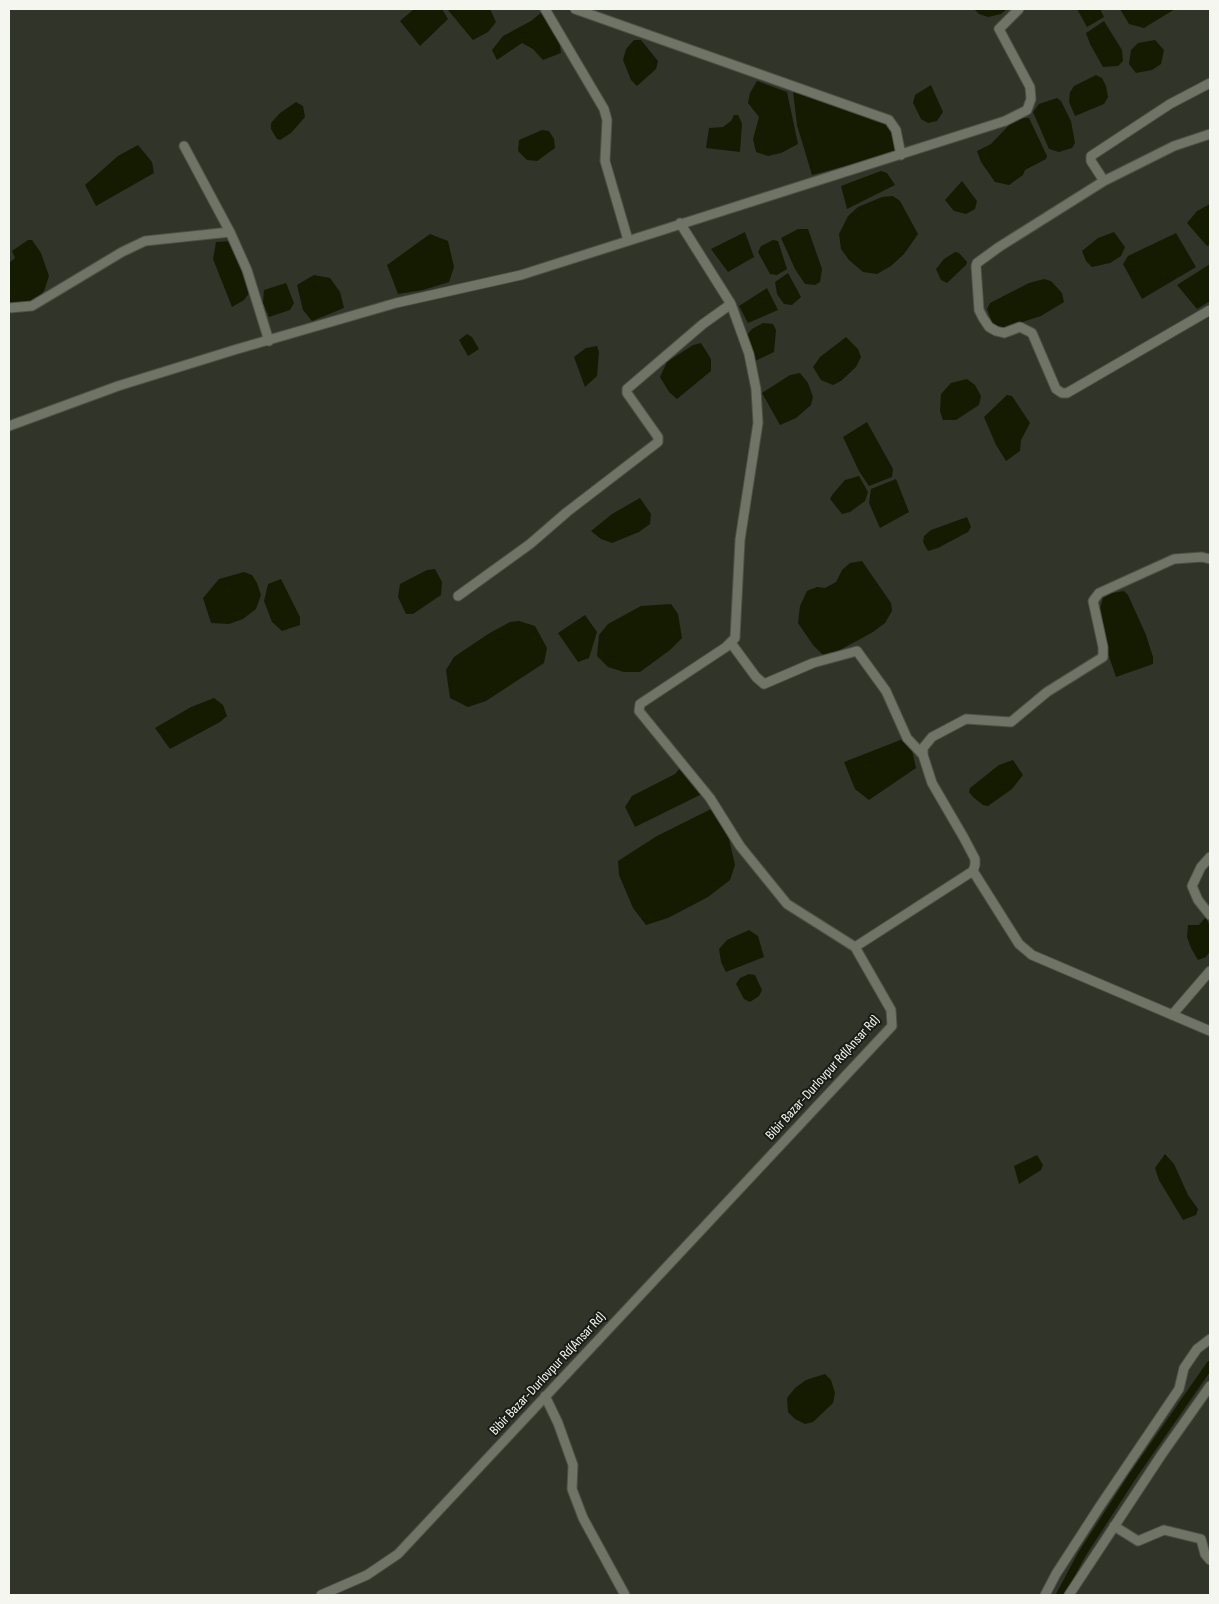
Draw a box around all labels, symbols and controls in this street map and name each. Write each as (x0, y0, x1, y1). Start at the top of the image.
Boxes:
street label: Bibir Bazar-Durlovpur Rd(Ansar Rd) (762, 1012, 884, 1144)
street label: Bibir Bazar-Durlovpur Rd(Ansar Rd) (487, 1309, 609, 1439)

